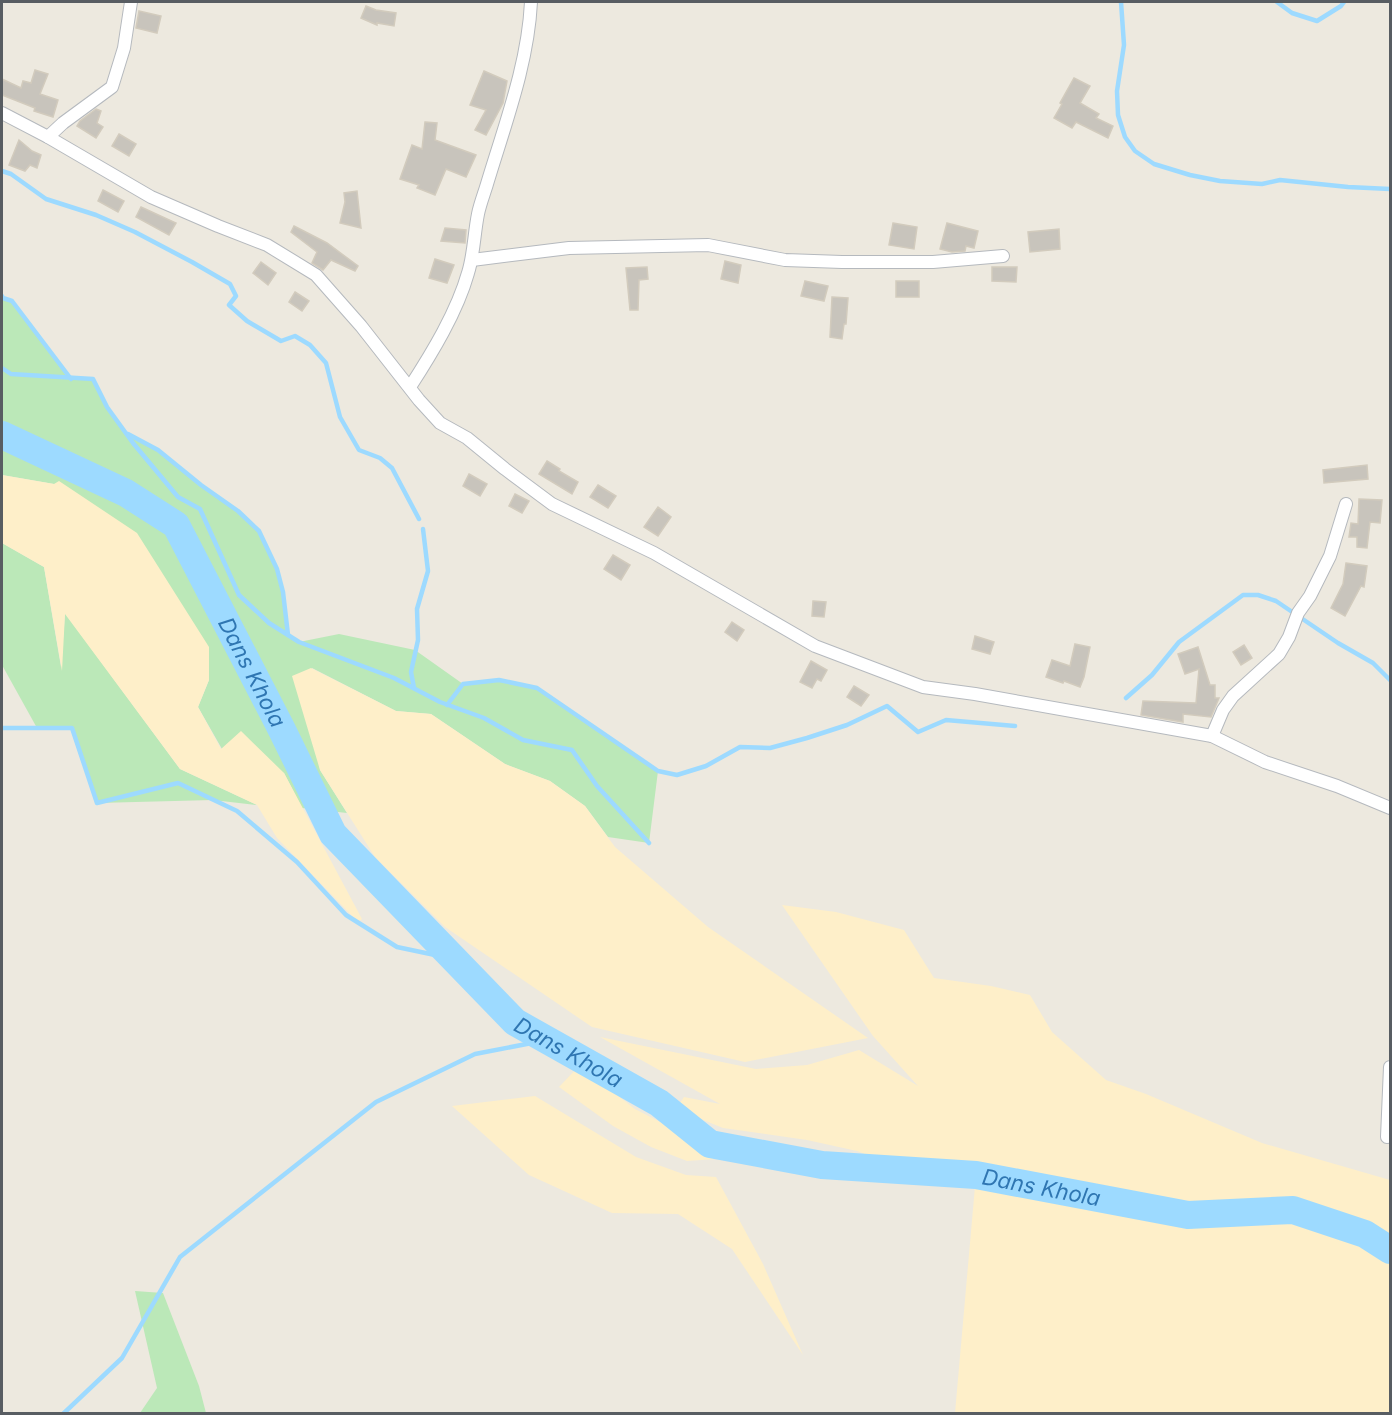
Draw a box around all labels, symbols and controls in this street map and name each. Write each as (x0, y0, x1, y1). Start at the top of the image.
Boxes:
water label: Dans Khola (213, 613, 291, 732)
water label: Dans Khola (510, 1011, 627, 1093)
water label: Dans Khola (980, 1163, 1103, 1211)

